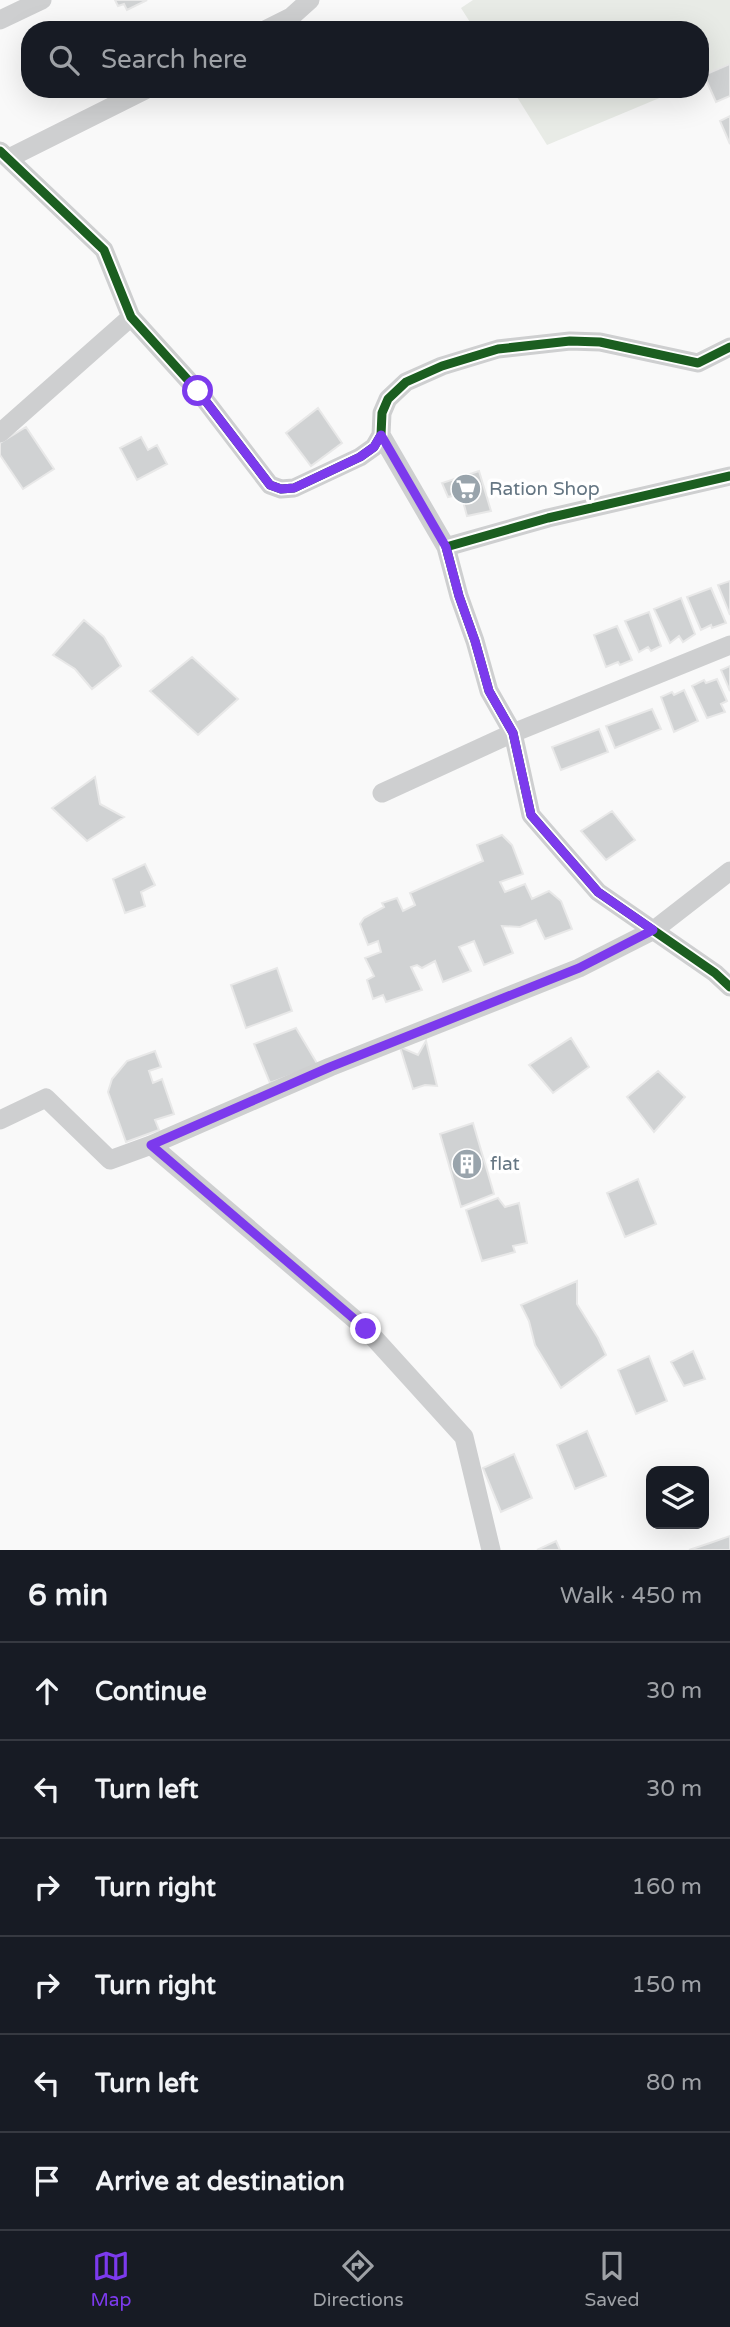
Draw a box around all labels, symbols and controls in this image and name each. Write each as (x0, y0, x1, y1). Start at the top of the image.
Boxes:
search box (21, 21, 709, 98)
icon: search (45, 41, 83, 79)
text: Search here (101, 44, 247, 75)
route start (182, 375, 213, 406)
supermarket icon: Ration Shop (449, 472, 483, 506)
place label: Ration Shop (489, 478, 600, 500)
building icon: flat (450, 1147, 484, 1181)
place label: flat (490, 1153, 520, 1175)
route end (350, 1313, 381, 1344)
map controls (646, 1466, 709, 1529)
button: layers (646, 1466, 709, 1529)
text: 6 min (28, 1577, 108, 1614)
text: Walk · 450 m (560, 1582, 702, 1610)
icon: ahead (28, 1672, 66, 1710)
text: Continue (95, 1676, 207, 1707)
text: 30 m (646, 1677, 702, 1705)
icon: left (28, 1770, 66, 1808)
text: Turn left (95, 1774, 198, 1805)
text: 30 m (646, 1775, 702, 1803)
icon: right (28, 1868, 66, 1906)
text: Turn right (95, 1872, 216, 1903)
text: 160 m (632, 1873, 702, 1901)
icon: right (28, 1966, 66, 2004)
text: Turn right (95, 1970, 216, 2001)
text: 150 m (632, 1971, 702, 1999)
icon: left (28, 2064, 66, 2102)
text: Turn left (95, 2068, 198, 2099)
text: 80 m (646, 2069, 702, 2097)
icon: arrive (28, 2162, 66, 2200)
text: Arrive at destination (95, 2166, 345, 2197)
tab: Map (91, 2247, 132, 2311)
tab: Directions (313, 2247, 404, 2311)
tab: Saved (585, 2247, 639, 2311)

